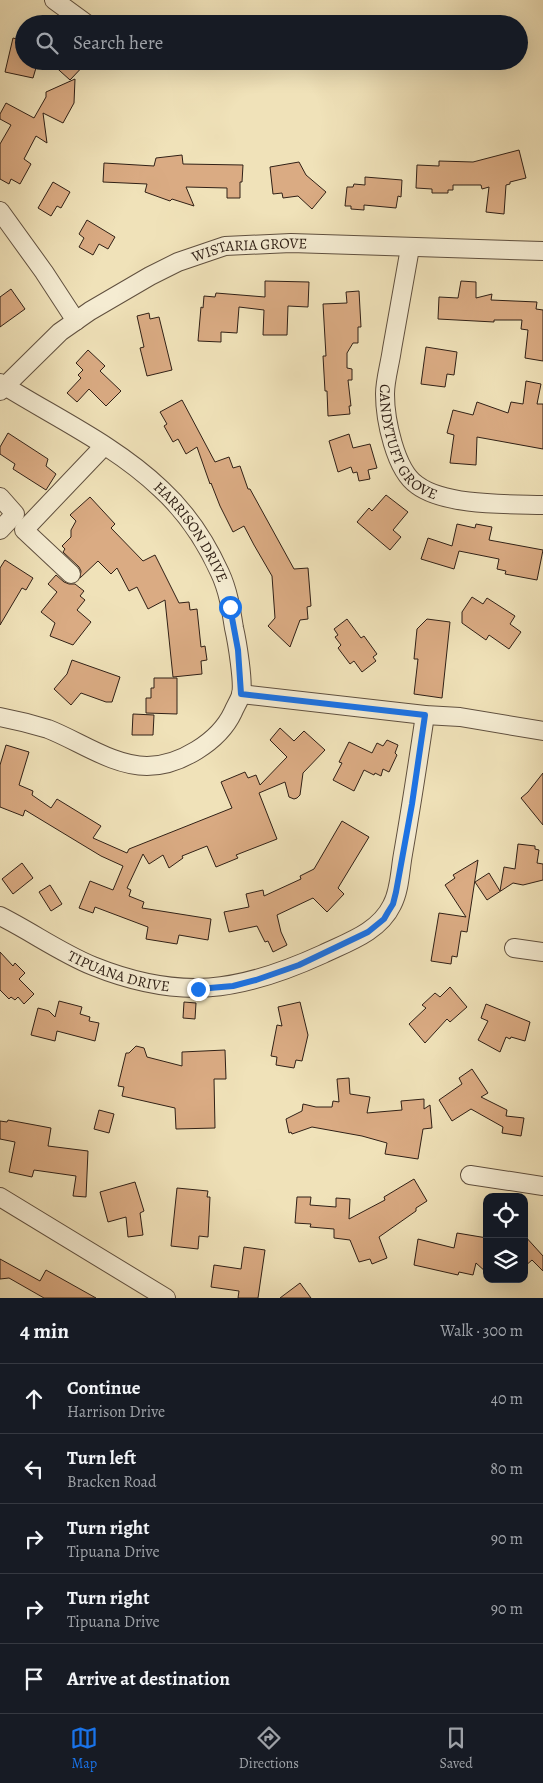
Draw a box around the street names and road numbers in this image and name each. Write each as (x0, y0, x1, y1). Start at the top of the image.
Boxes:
street label: WISTARIA GROVE (188, 233, 308, 267)
street label: CANDYTUFT GROVE (375, 383, 441, 504)
street label: HARRISON DRIVE (149, 477, 233, 585)
street label: TIPUANA DRIVE (64, 946, 171, 997)

